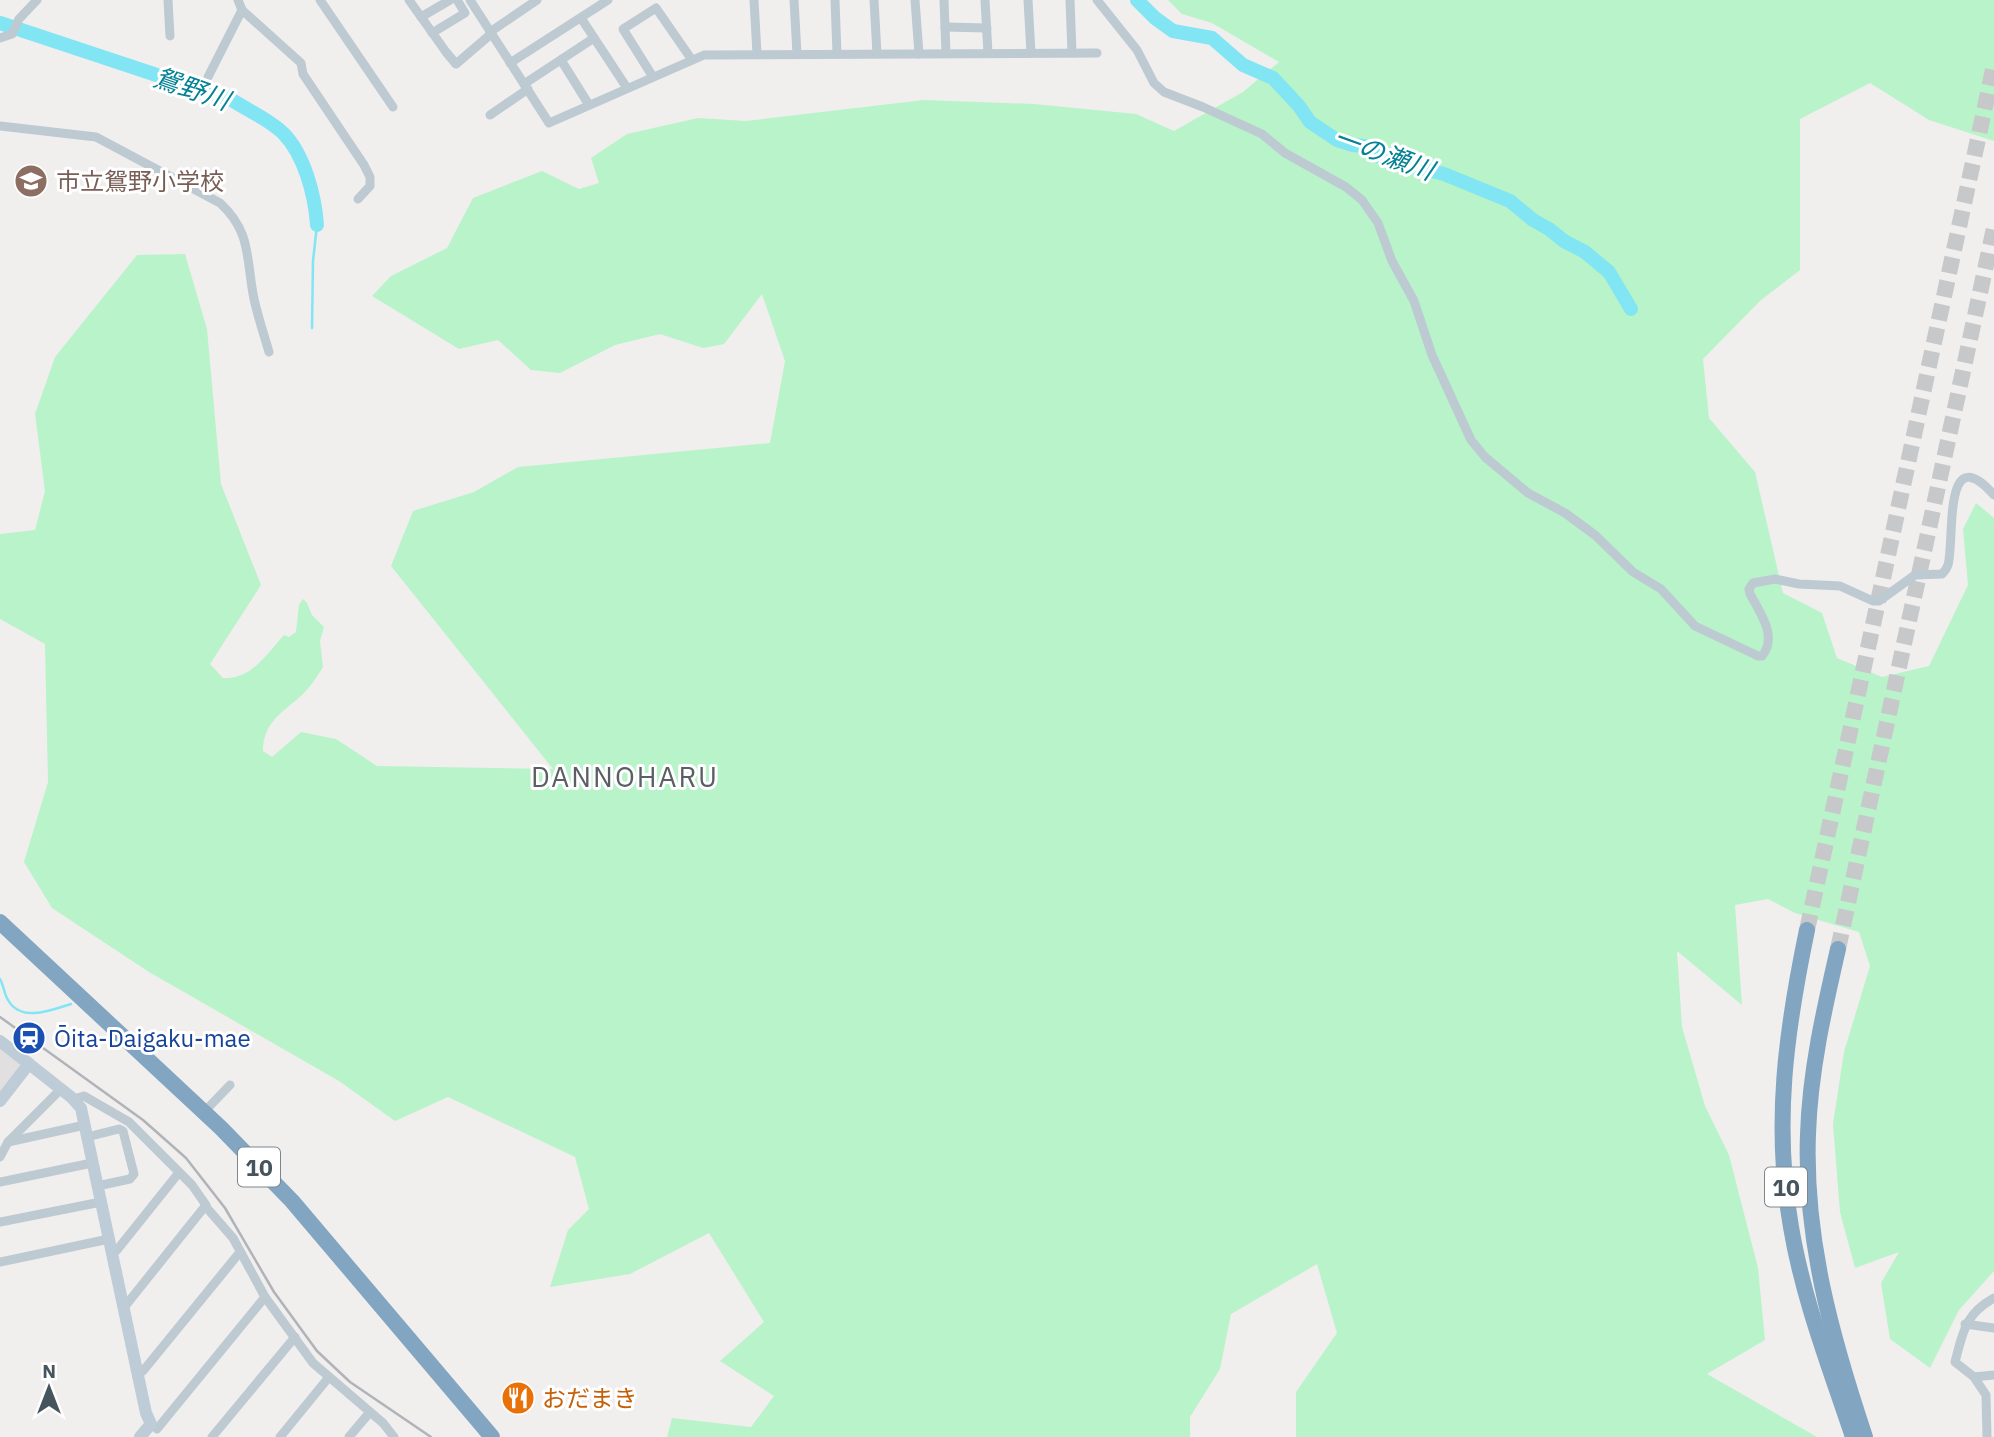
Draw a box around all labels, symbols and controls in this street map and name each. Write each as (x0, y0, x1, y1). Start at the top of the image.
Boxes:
water label: 鴛野川 (150, 59, 237, 118)
water label: 一の瀬川 (1329, 119, 1441, 188)
school or university icon: 市立鴛野小学校 (12, 162, 50, 200)
place label: 市立鴛野小学校 (56, 165, 224, 197)
district label: DANNOHARU (531, 758, 719, 795)
station icon: Ōita-Daigaku-mae (10, 1019, 48, 1057)
place label: Ōita-Daigaku-mae (54, 1022, 251, 1054)
road number: 10 (238, 1148, 280, 1186)
road number: 10 (1765, 1168, 1807, 1206)
north arrow (14, 1353, 84, 1423)
text: N (42, 1359, 56, 1383)
restaurant icon: おだまき (499, 1379, 537, 1417)
place label: おだまき (542, 1382, 638, 1414)

